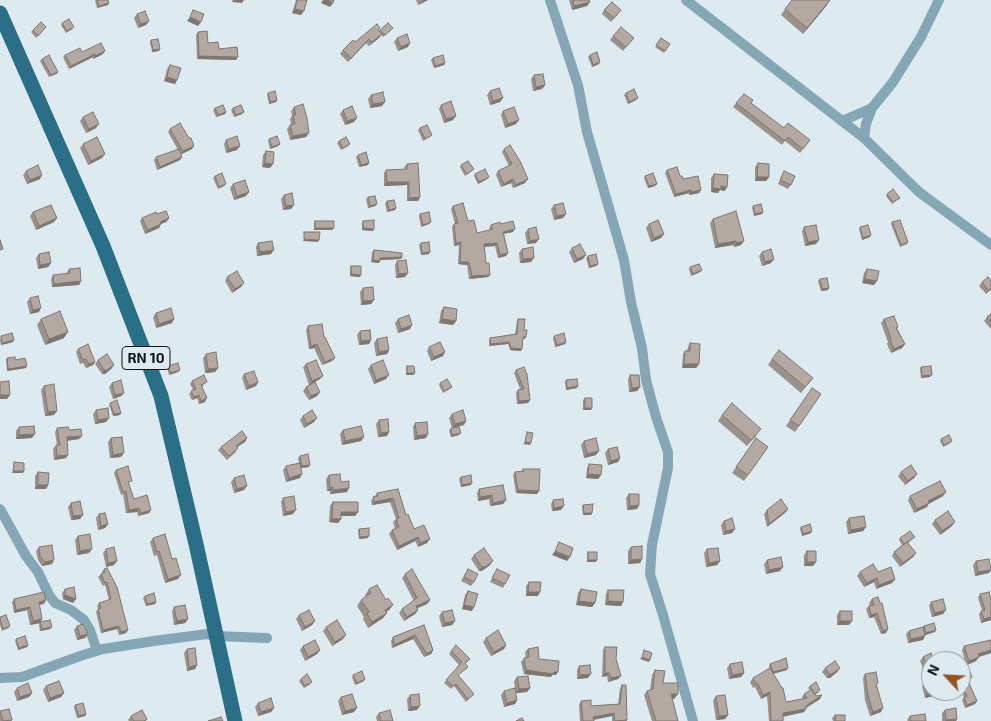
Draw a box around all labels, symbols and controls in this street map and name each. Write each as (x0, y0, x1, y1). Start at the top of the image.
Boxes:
road number: RN 10 (122, 346, 170, 369)
north arrow (921, 651, 971, 701)
text: N (923, 662, 943, 678)

